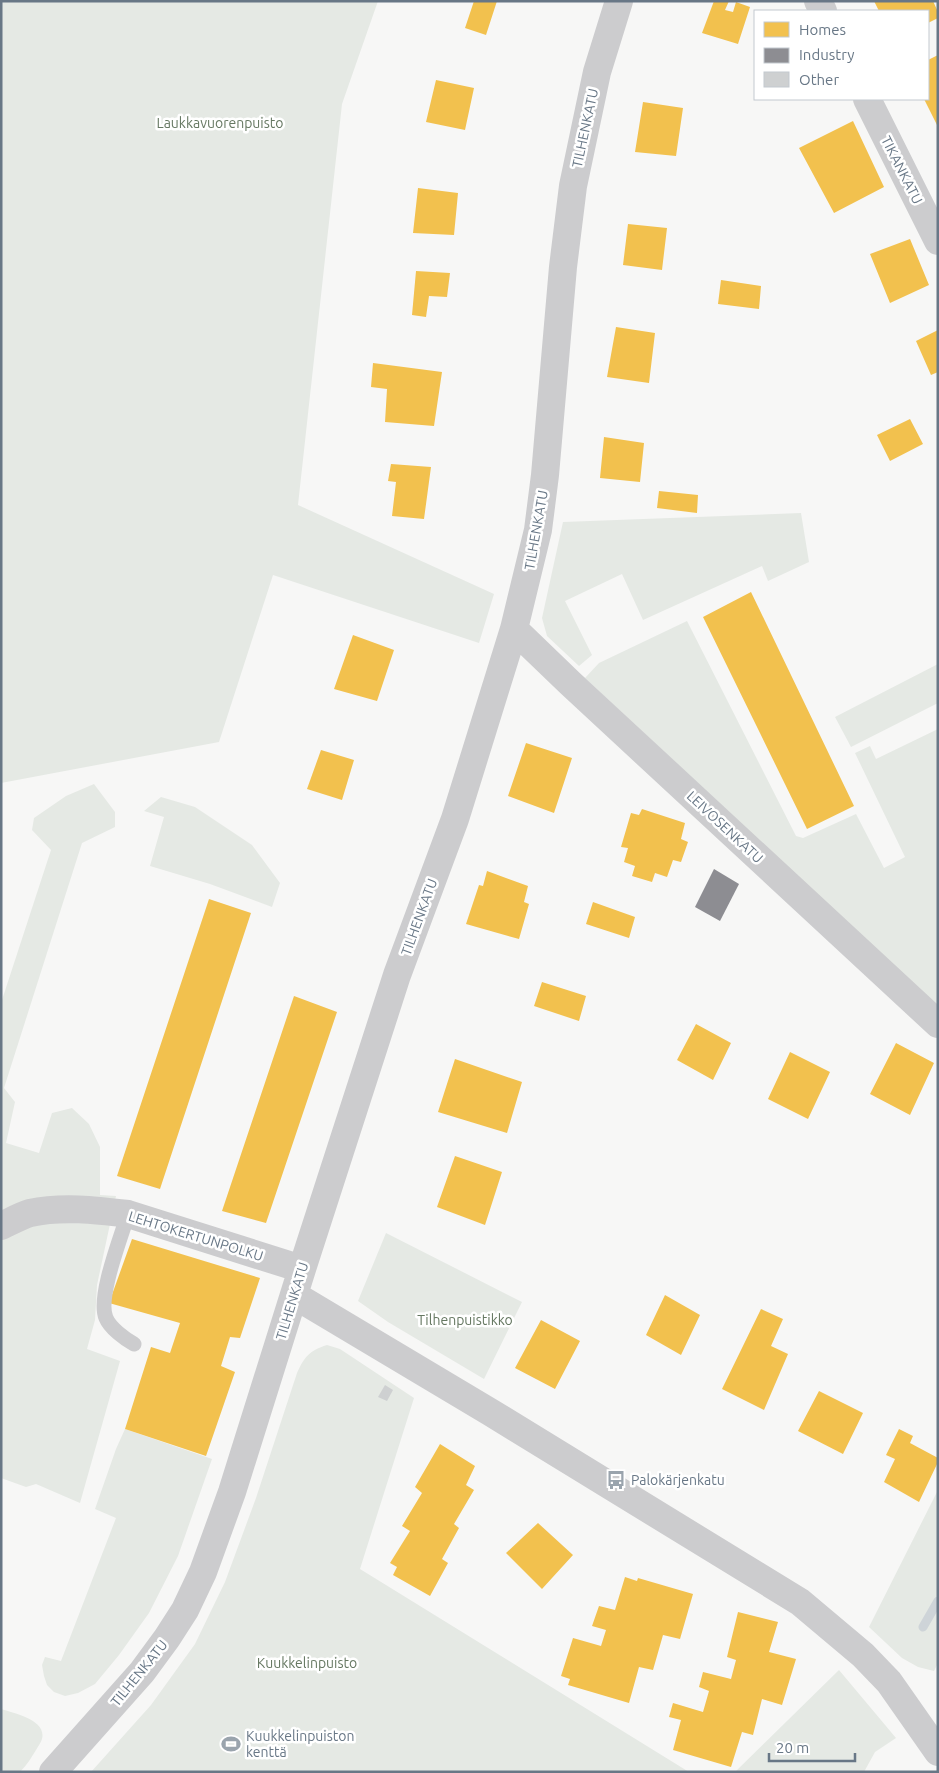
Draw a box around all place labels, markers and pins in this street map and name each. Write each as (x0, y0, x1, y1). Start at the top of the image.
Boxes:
bus stop icon: Palokärjenkatu (605, 1469, 627, 1491)
place label: Palokärjenkatu (631, 1472, 725, 1488)
place label: Kuukkelinpuiston kenttä (246, 1728, 354, 1760)
sports icon: Kuukkelinpuiston kenttä (220, 1733, 242, 1755)

